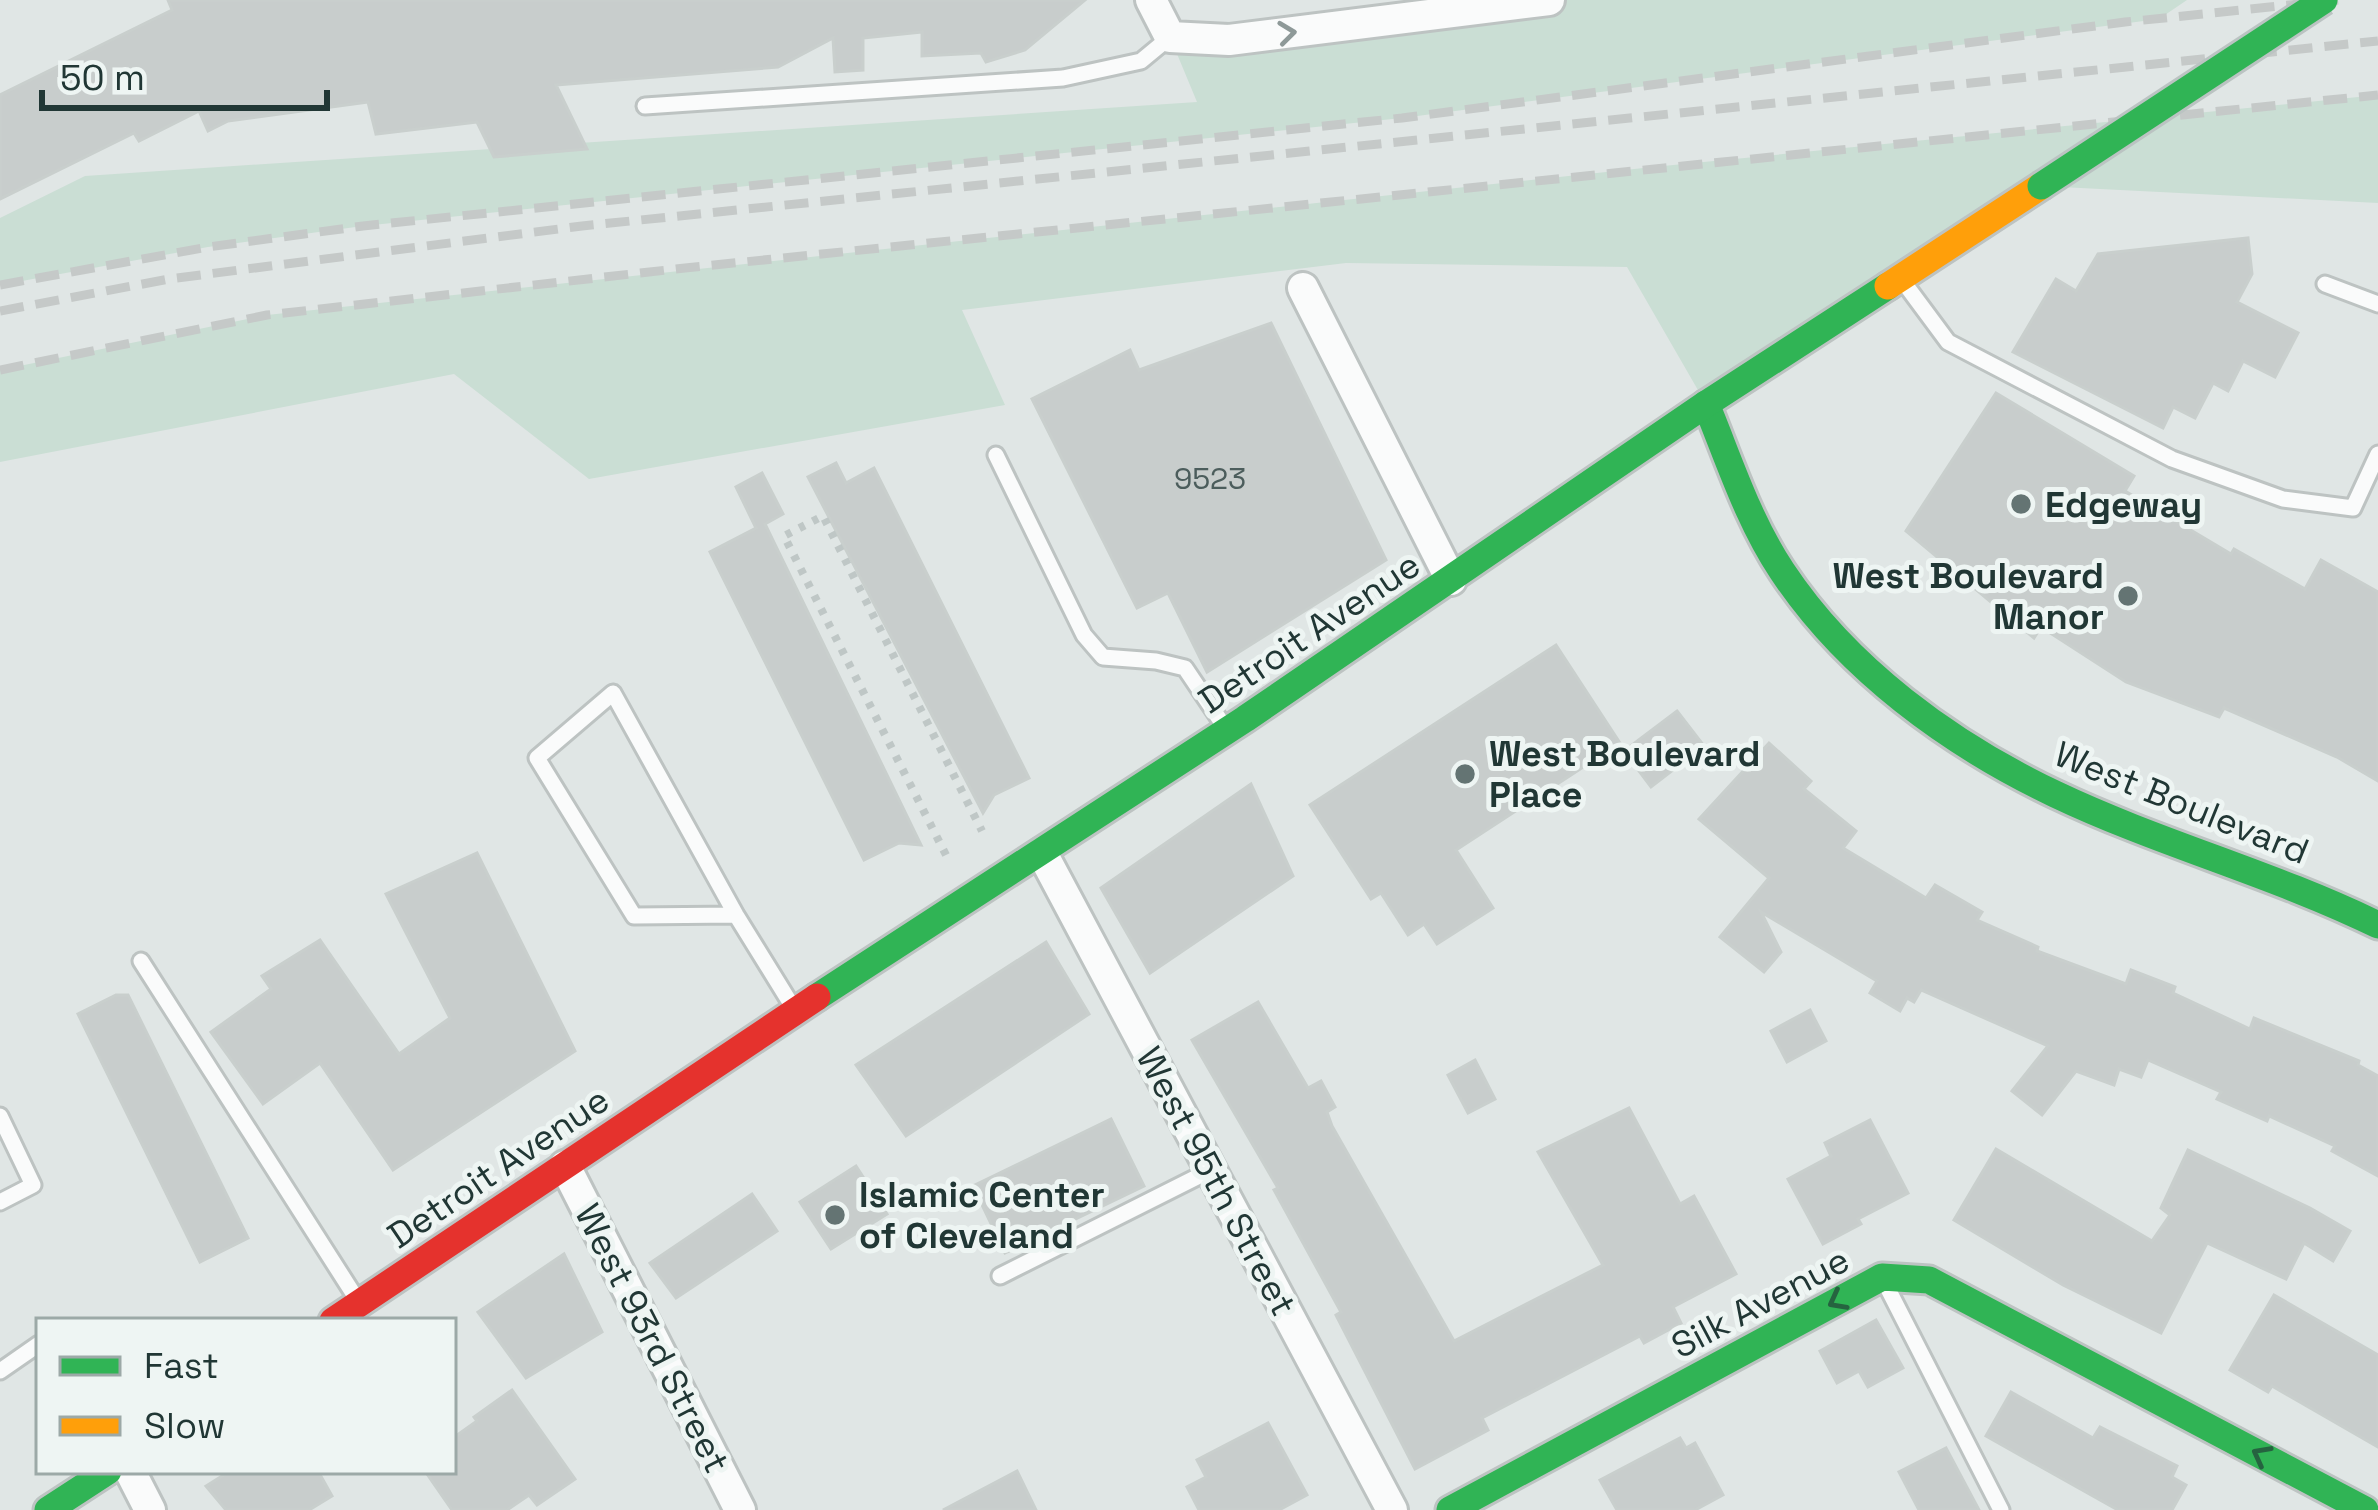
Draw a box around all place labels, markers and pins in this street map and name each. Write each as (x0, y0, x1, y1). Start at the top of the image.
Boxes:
place label: Edgeway (2045, 482, 2202, 528)
marker: Edgeway (2008, 491, 2034, 517)
place label: West Boulevard Manor (1832, 553, 2104, 640)
marker: West Boulevard Manor (2115, 583, 2141, 609)
place label: West Boulevard Place (1489, 731, 1761, 818)
marker: West Boulevard Place (1452, 761, 1478, 787)
place label: Islamic Center of Cleveland (859, 1172, 1105, 1259)
marker: Islamic Center of Cleveland (822, 1202, 848, 1228)

